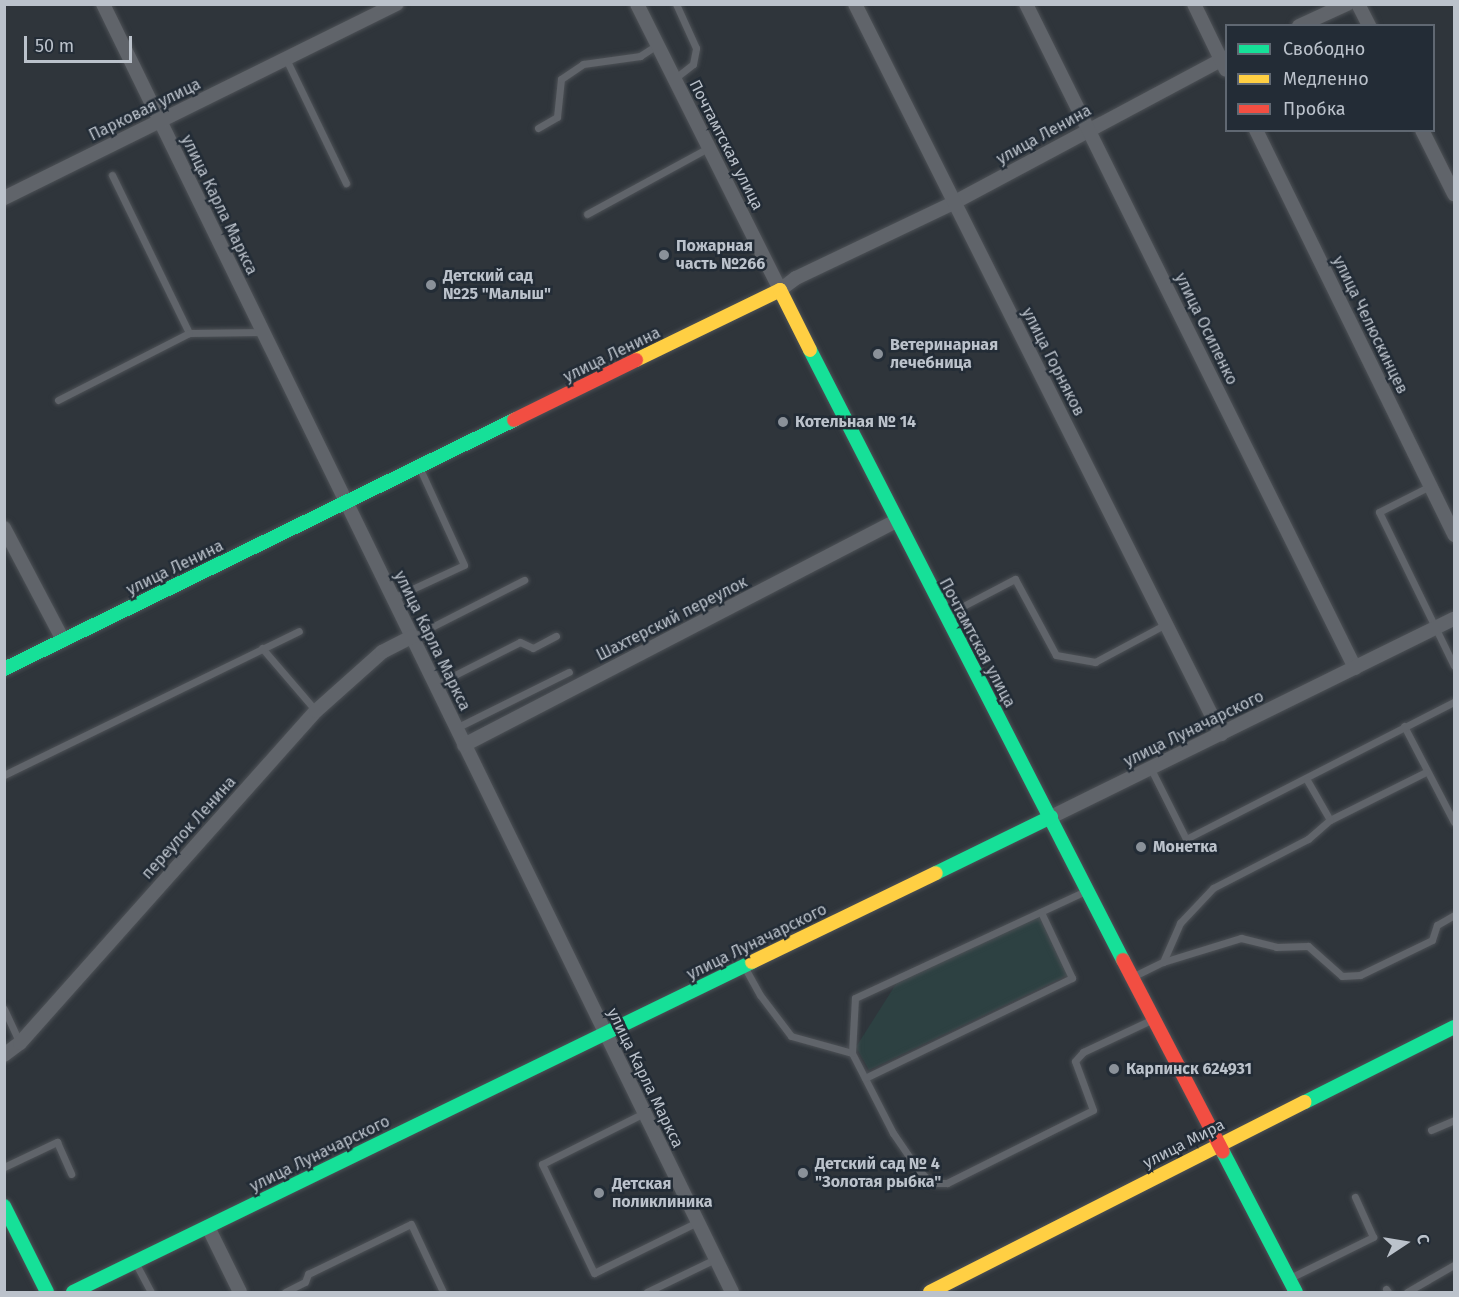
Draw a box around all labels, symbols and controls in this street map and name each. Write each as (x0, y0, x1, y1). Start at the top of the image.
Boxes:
scale bar (27, 24, 135, 62)
legend (1225, 24, 1435, 132)
text: 50 m (35, 35, 74, 57)
text: Свободно (1283, 38, 1365, 60)
text: Медленно (1283, 68, 1369, 90)
street label: Парковая улица (86, 75, 204, 145)
street label: Почтамтская улица (685, 77, 767, 213)
text: Пробка (1283, 98, 1346, 120)
street label: улица Ленина (993, 101, 1095, 169)
street label: улица Карла Маркса (177, 132, 261, 278)
place label: Пожарная часть №266 (676, 236, 765, 274)
marker: Пожарная часть №266 (657, 248, 671, 262)
street label: улица Челюскинцев (1328, 253, 1412, 397)
place label: Детский сад №25 "Малыш" (443, 266, 551, 304)
street label: улица Осипенко (1171, 270, 1241, 388)
marker: Детский сад №25 "Малыш" (424, 278, 438, 292)
street label: улица Горняков (1017, 305, 1089, 419)
street label: улица Ленина (560, 323, 664, 387)
place label: Ветеринарная лечебница (890, 335, 998, 373)
marker: Ветеринарная лечебница (871, 347, 885, 361)
place label: Котельная № 14 (795, 412, 916, 432)
marker: Котельная № 14 (776, 415, 790, 429)
street label: улица Ленина (123, 536, 227, 600)
street label: улица Карла Маркса (390, 568, 474, 714)
street label: Шахтерский переулок (593, 573, 751, 665)
street label: Почтамтская улица (935, 575, 1019, 711)
street label: улица Луначарского (1121, 687, 1267, 771)
street label: переулок Ленина (138, 773, 240, 883)
place label: Монетка (1153, 837, 1218, 857)
marker: Монетка (1134, 840, 1148, 854)
street label: улица Луначарского (684, 900, 830, 984)
street label: улица Карла Маркса (603, 1005, 687, 1151)
place label: Карпинск 624931 (1126, 1059, 1252, 1079)
marker: Карпинск 624931 (1107, 1062, 1121, 1076)
street label: улица Луначарского (247, 1112, 393, 1196)
street label: улица Мира (1140, 1115, 1228, 1173)
place label: Детский сад № 4 "Золотая рыбка" (815, 1154, 941, 1192)
marker: Детский сад № 4 "Золотая рыбка" (796, 1166, 810, 1180)
place label: Детская поликлиника (612, 1174, 713, 1212)
marker: Детская поликлиника (590, 1184, 608, 1202)
north arrow (1375, 1213, 1435, 1273)
text: С (1413, 1233, 1433, 1246)

